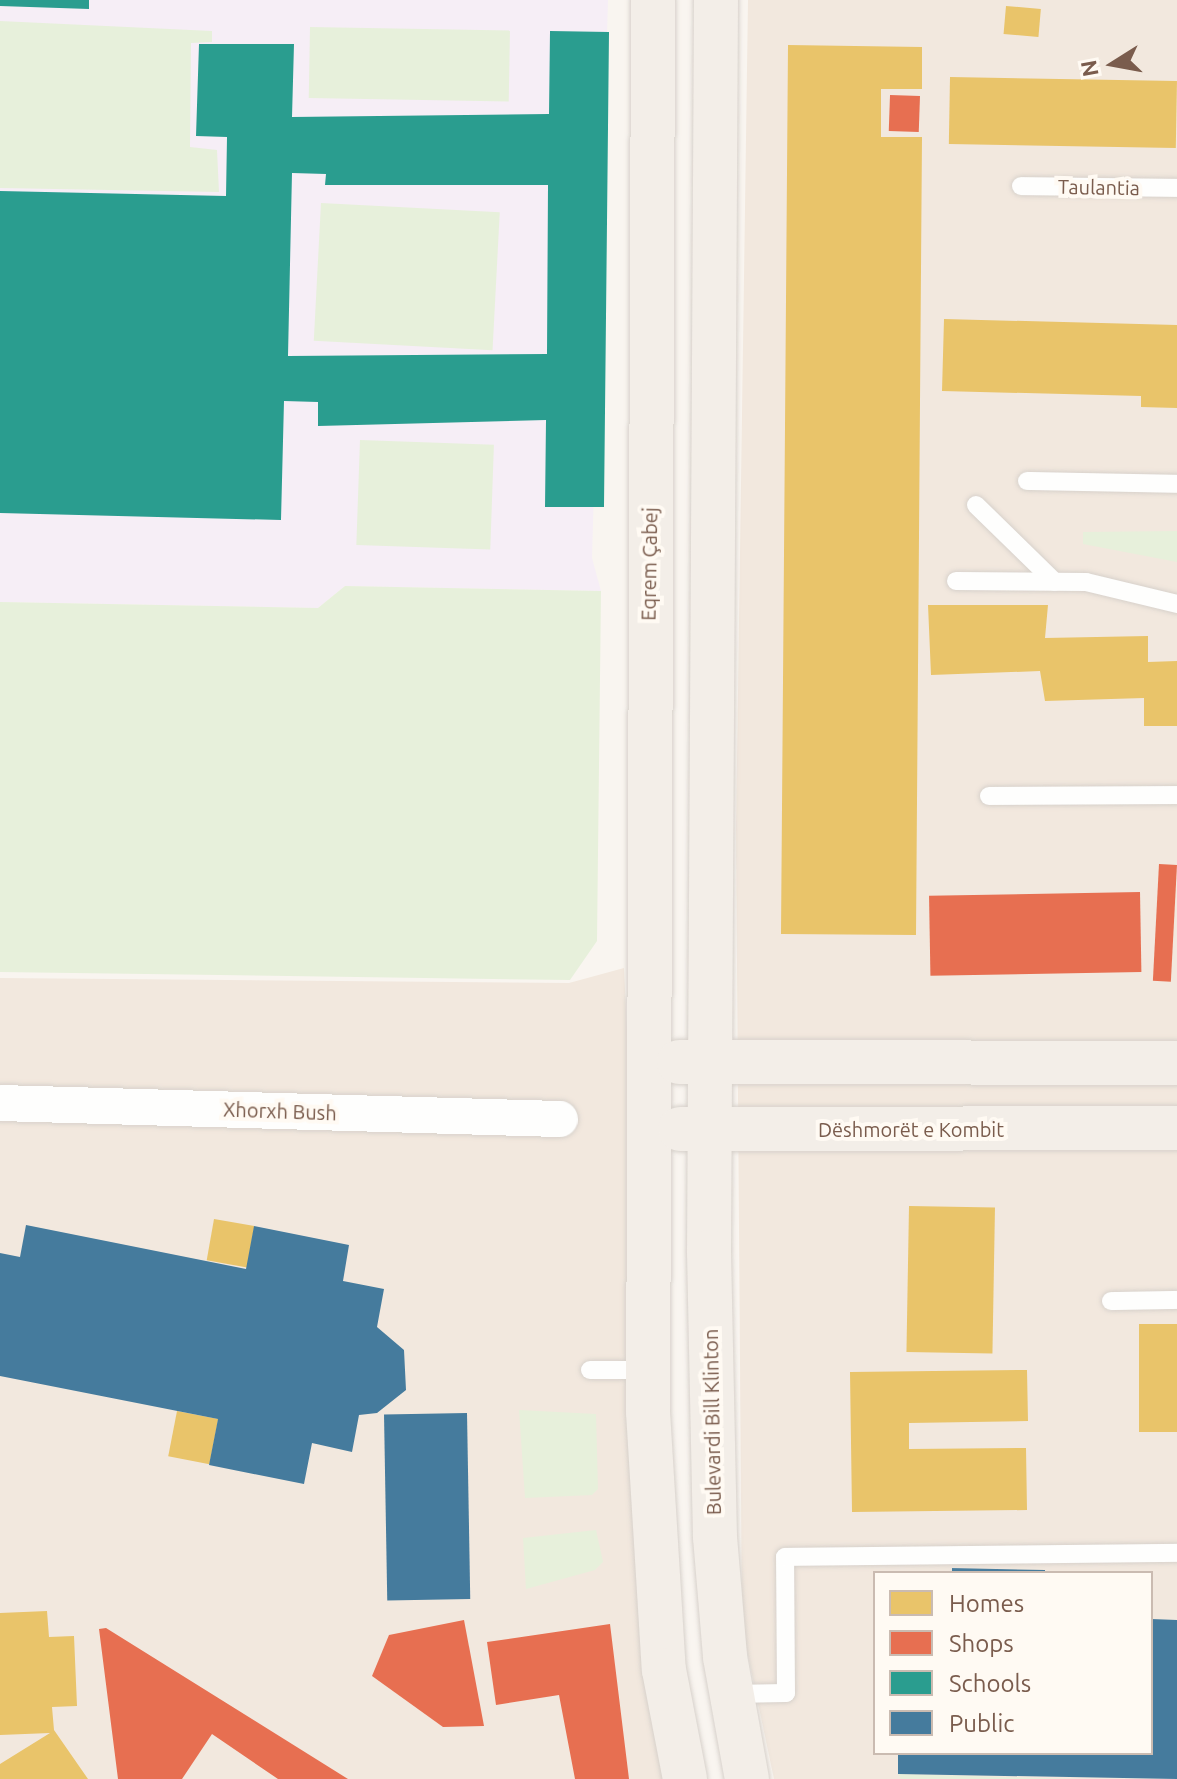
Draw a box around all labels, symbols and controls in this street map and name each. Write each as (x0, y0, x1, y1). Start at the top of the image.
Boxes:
north arrow (1073, 24, 1153, 104)
text: N (1075, 58, 1103, 79)
street label: Taulantia (1058, 174, 1140, 200)
street label: Eqrem Çabej (636, 507, 662, 621)
street label: Xhorxh Bush (223, 1097, 337, 1125)
street label: Dëshmorët e Kombit (818, 1117, 1004, 1141)
street label: Bulevardi Bill Klinton (698, 1329, 726, 1515)
legend (873, 1571, 1153, 1755)
text: Homes (949, 1590, 1024, 1617)
text: Shops (949, 1630, 1014, 1657)
text: Schools (949, 1670, 1031, 1697)
text: Public (949, 1710, 1014, 1737)

